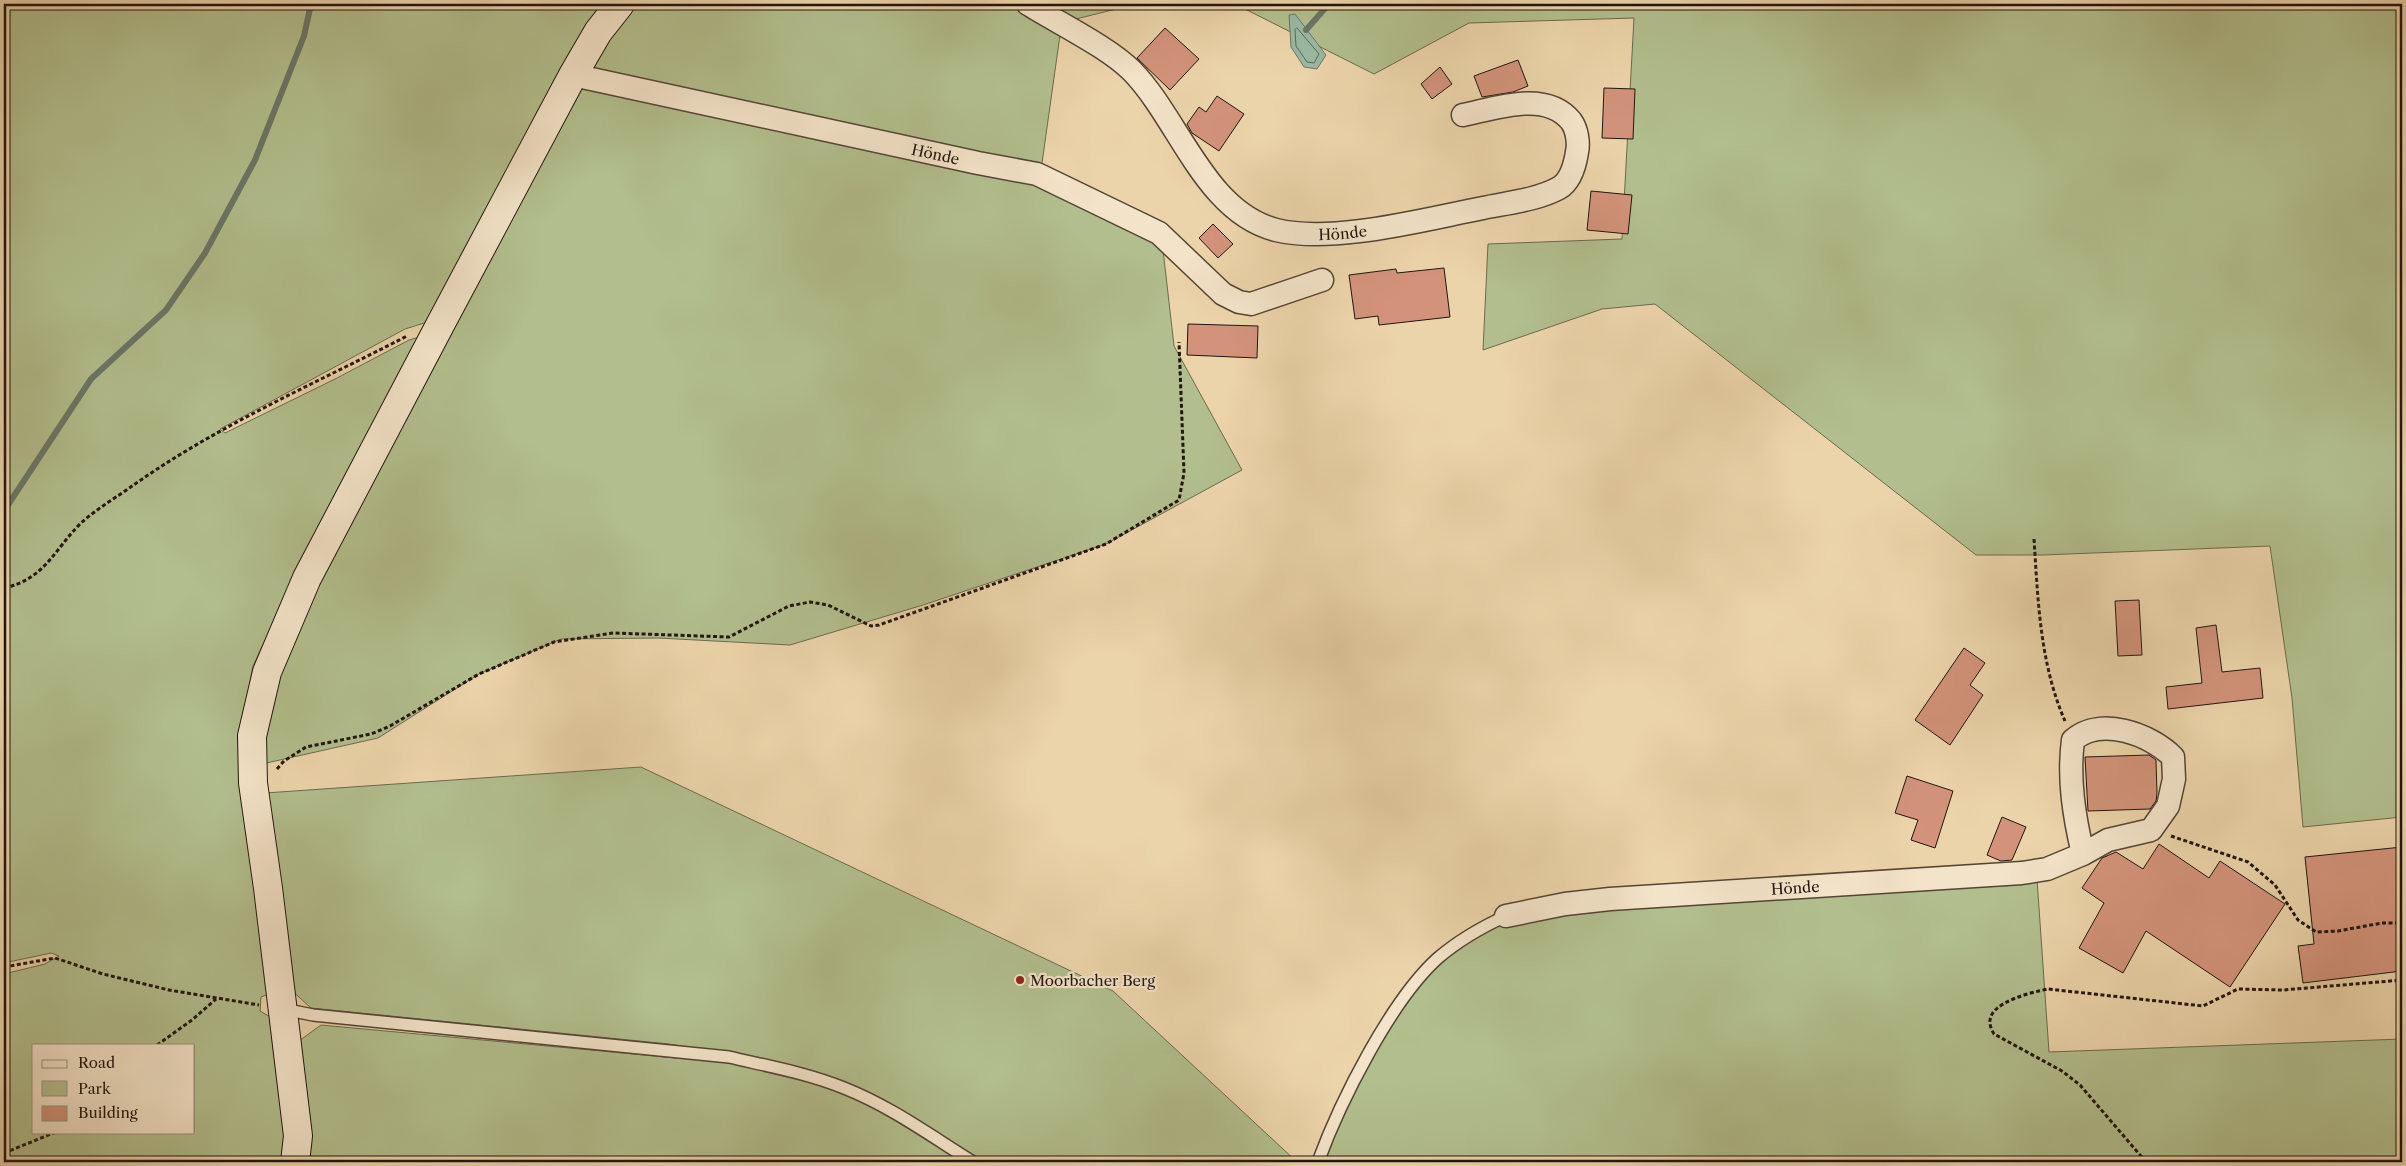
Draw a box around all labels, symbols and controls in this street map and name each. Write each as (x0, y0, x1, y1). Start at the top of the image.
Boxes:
street label: Hönde (910, 139, 961, 168)
street label: Hönde (1318, 221, 1368, 244)
street label: Hönde (1770, 876, 1820, 898)
place label: Moorbacher Berg (1030, 971, 1155, 990)
marker: Moorbacher Berg (1014, 974, 1026, 986)
legend (32, 1044, 195, 1134)
text: Road (78, 1053, 115, 1072)
text: Park (78, 1079, 112, 1098)
text: Building (78, 1103, 138, 1122)

